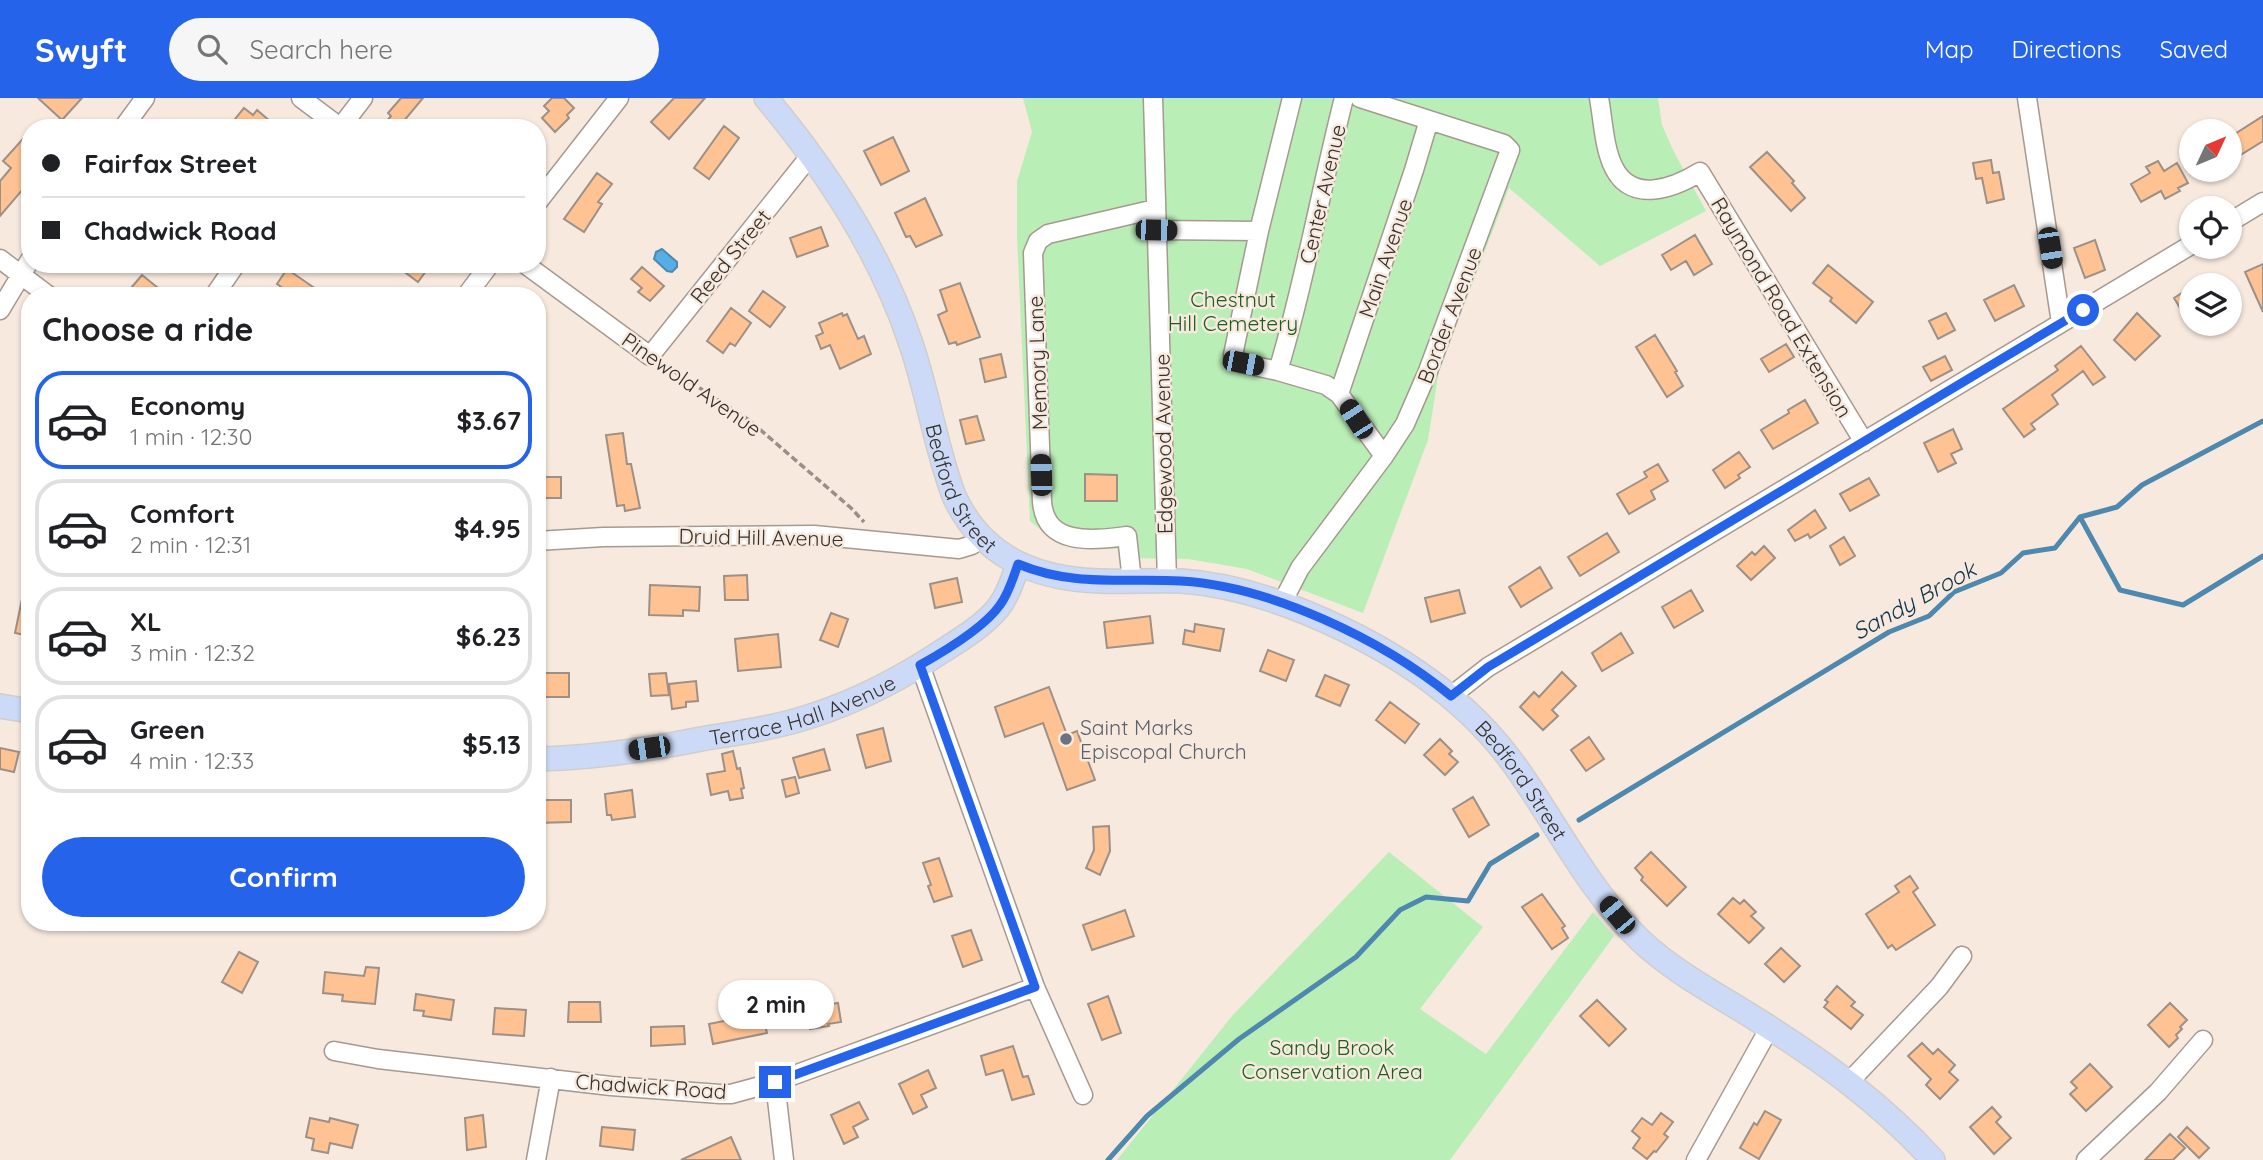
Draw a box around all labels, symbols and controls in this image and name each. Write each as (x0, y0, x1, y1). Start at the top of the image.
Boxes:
search box (169, 18, 659, 81)
text: Swyft (35, 29, 127, 70)
icon: search (193, 30, 231, 68)
text: Search here (249, 33, 393, 66)
text: Map (1925, 34, 1974, 64)
text: Directions (2012, 34, 2122, 64)
text: Saved (2160, 34, 2228, 64)
north arrow (2179, 119, 2242, 182)
map controls (2179, 119, 2242, 336)
street label: Center Avenue (1293, 122, 1351, 266)
text: Fairfax Street (84, 147, 258, 180)
street label: Raymond Road Extension (1706, 192, 1858, 422)
street label: Main Avenue (1352, 195, 1418, 321)
button: locate (2179, 196, 2242, 259)
street label: Reed Street (684, 204, 776, 308)
text: Chadwick Road (84, 214, 277, 247)
car (1135, 219, 1178, 241)
car (2037, 226, 2064, 270)
street label: Border Avenue (1411, 243, 1487, 387)
button: layers (2179, 273, 2242, 336)
park label: Chestnut Hill Cemetery (1168, 286, 1298, 336)
route start (2067, 294, 2099, 326)
street label: Memory Lane (1022, 295, 1052, 431)
text: Choose a ride (42, 309, 254, 349)
street label: Pinewold Avenue (617, 326, 767, 442)
car (1221, 349, 1266, 377)
street label: Edgewood Avenue (1148, 354, 1178, 534)
icon: car (46, 389, 109, 452)
text: Economy (130, 389, 245, 422)
car (1336, 396, 1377, 442)
text: $3.67 (456, 404, 521, 437)
street label: Bedford Street (920, 421, 1002, 558)
text: 1 min · 12:30 (130, 422, 252, 451)
car (1030, 454, 1053, 496)
icon: car (46, 497, 109, 560)
text: Comfort (130, 497, 235, 530)
text: $4.95 (454, 512, 521, 545)
street label: Druid Hill Avenue (678, 523, 844, 551)
text: 2 min · 12:31 (130, 530, 251, 559)
water label: Sandy Brook (1847, 553, 1982, 646)
icon: car (46, 605, 109, 668)
text: XL (130, 605, 162, 638)
text: $6.23 (456, 620, 521, 653)
text: 3 min · 12:32 (130, 638, 255, 667)
street label: Terrace Hall Avenue (707, 669, 900, 750)
icon: car (46, 713, 109, 776)
text: Green (130, 713, 205, 746)
place label: Saint Marks Episcopal Church (1080, 714, 1247, 764)
street label: Bedford Street (1470, 715, 1573, 845)
text: $5.13 (462, 728, 521, 761)
marker: Saint Marks Episcopal Church (1058, 731, 1074, 747)
car (627, 735, 672, 761)
text: 4 min · 12:33 (130, 746, 254, 775)
button: Confirm (42, 837, 525, 917)
car (1596, 892, 1639, 938)
callout: 2 min (717, 981, 833, 1030)
text: 2 min (746, 990, 806, 1019)
park label: Sandy Brook Conservation Area (1241, 1034, 1423, 1084)
route end (759, 1066, 791, 1098)
street label: Chadwick Road (575, 1068, 727, 1104)

